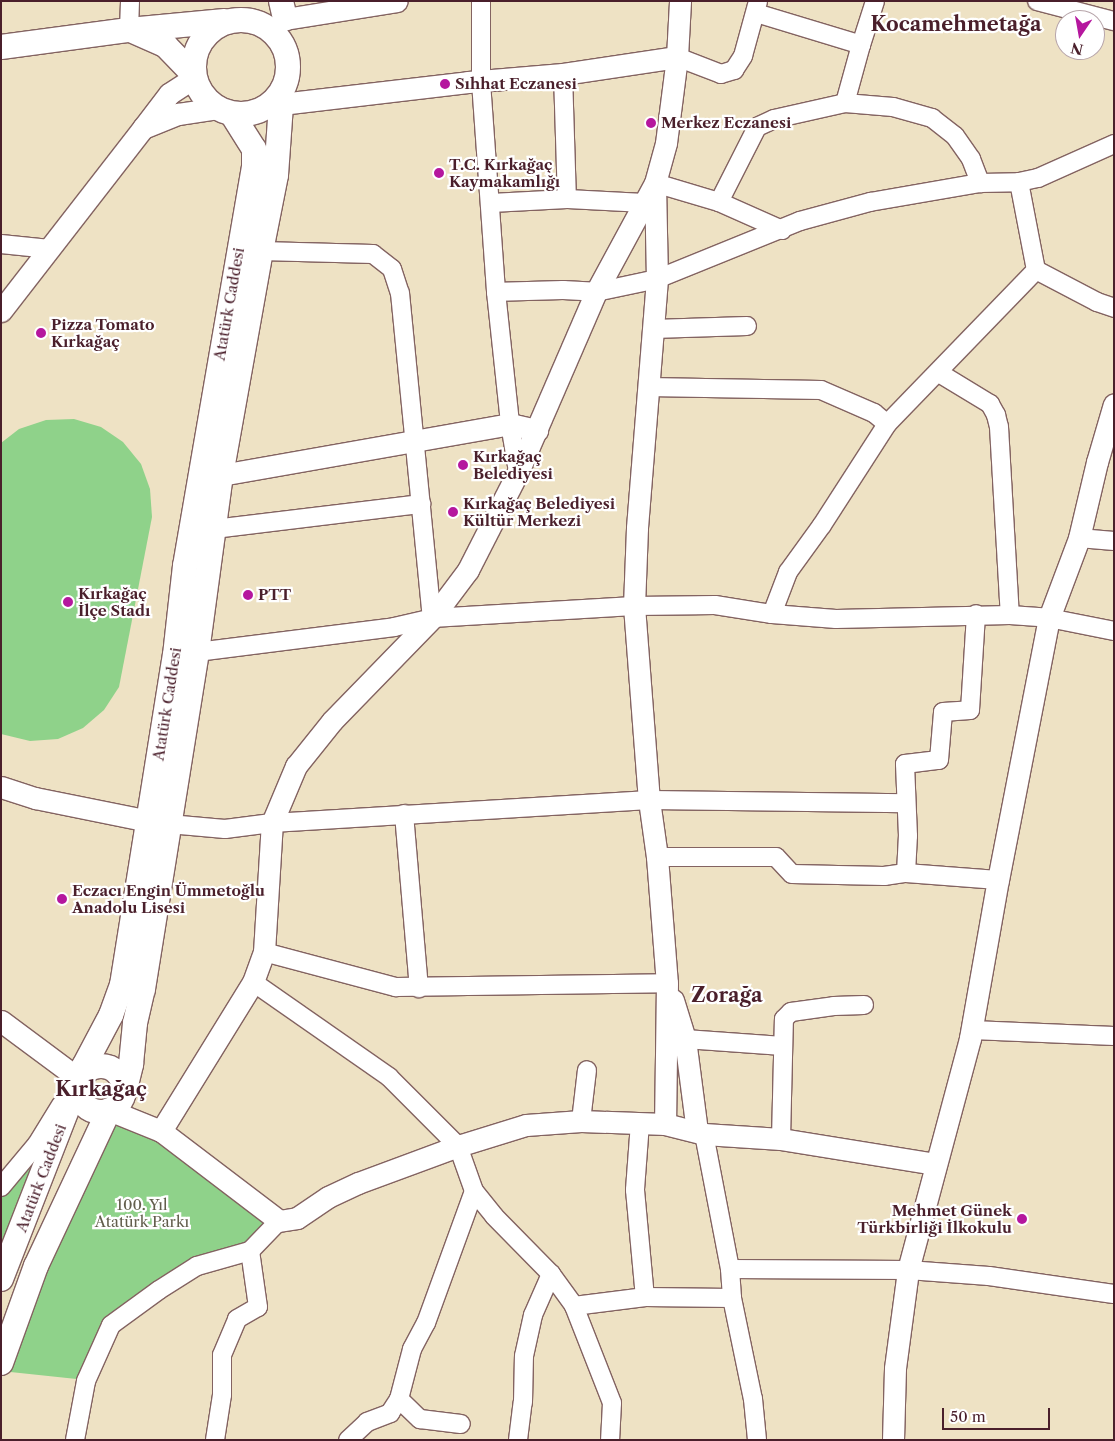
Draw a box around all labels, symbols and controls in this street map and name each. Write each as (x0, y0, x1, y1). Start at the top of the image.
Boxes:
north arrow (1055, 10, 1105, 60)
district label: Kocamehmetağa (871, 12, 1041, 36)
text: N (1069, 39, 1085, 59)
place label: Sıhhat Eczanesi (455, 75, 577, 93)
marker: Sıhhat Eczanesi (439, 78, 451, 90)
place label: Merkez Eczanesi (661, 114, 791, 132)
marker: Merkez Eczanesi (645, 117, 657, 129)
place label: T.C. Kırkağaç Kaymakamlığı (449, 155, 560, 190)
marker: T.C. Kırkağaç Kaymakamlığı (433, 167, 445, 179)
street label: Atatürk Caddesi (210, 246, 248, 362)
place label: Pizza Tomato Kırkağaç (51, 315, 155, 350)
marker: Pizza Tomato Kırkağaç (35, 327, 47, 339)
place label: Kırkağaç Belediyesi (473, 447, 553, 482)
marker: Kırkağaç Belediyesi (457, 459, 469, 471)
place label: Kırkağaç Belediyesi Kültür Merkezi (463, 494, 615, 529)
marker: Kırkağaç Belediyesi Kültür Merkezi (447, 506, 459, 518)
place label: Kırkağaç İlçe Stadı (78, 584, 150, 619)
place label: PTT (258, 586, 291, 604)
marker: PTT (242, 589, 254, 601)
marker: Kırkağaç İlçe Stadı (62, 596, 74, 608)
street label: Atatürk Caddesi (149, 646, 185, 762)
place label: Eczacı Engin Ümmetoğlu Anadolu Lisesi (72, 881, 265, 916)
marker: Eczacı Engin Ümmetoğlu Anadolu Lisesi (56, 893, 68, 905)
district label: Zorağa (691, 983, 763, 1007)
district label: Kırkağaç (55, 1077, 147, 1101)
street label: Atatürk Caddesi (12, 1121, 70, 1235)
park label: 100. Yıl Atatürk Parkı (95, 1195, 189, 1230)
place label: Mehmet Günek Türkbirliği İlkokulu (857, 1201, 1012, 1236)
marker: Mehmet Günek Türkbirliği İlkokulu (1016, 1213, 1028, 1225)
scale bar (945, 1398, 1052, 1430)
text: 50 m (950, 1407, 986, 1426)

